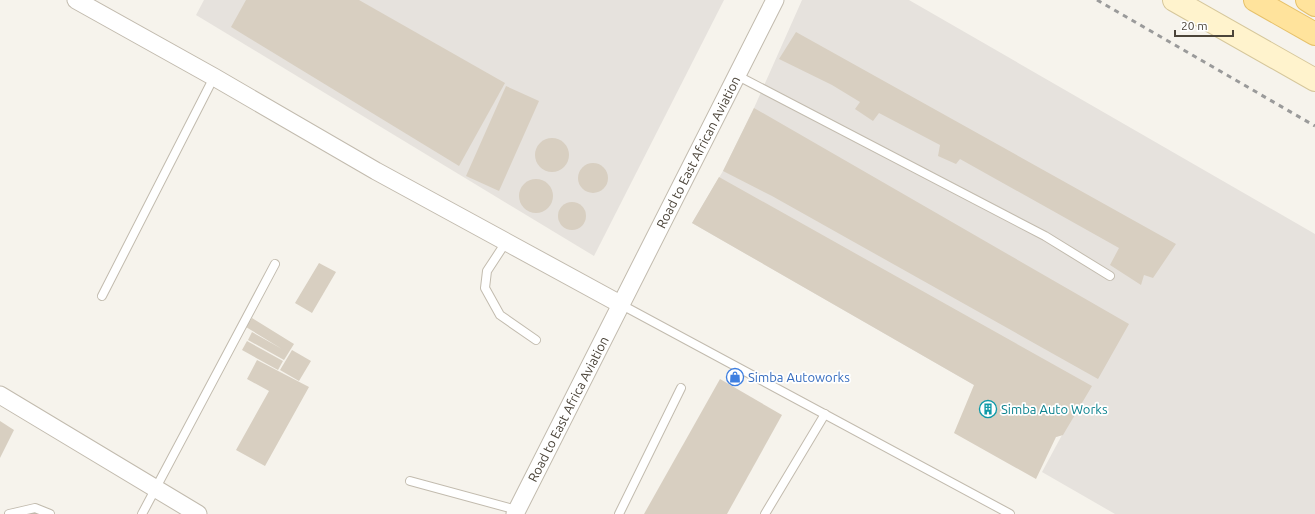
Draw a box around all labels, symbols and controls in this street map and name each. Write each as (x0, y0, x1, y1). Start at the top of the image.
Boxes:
scale bar (1175, 12, 1233, 38)
text: 20 m (1181, 19, 1208, 32)
street label: Road to East African Aviation (653, 74, 743, 230)
street label: Road to East Africa Aviation (525, 334, 611, 484)
shop icon: Simba Autoworks (725, 367, 745, 387)
place label: Simba Autoworks (748, 370, 850, 384)
building icon: Simba Auto Works (978, 399, 998, 419)
place label: Simba Auto Works (1001, 402, 1108, 416)

